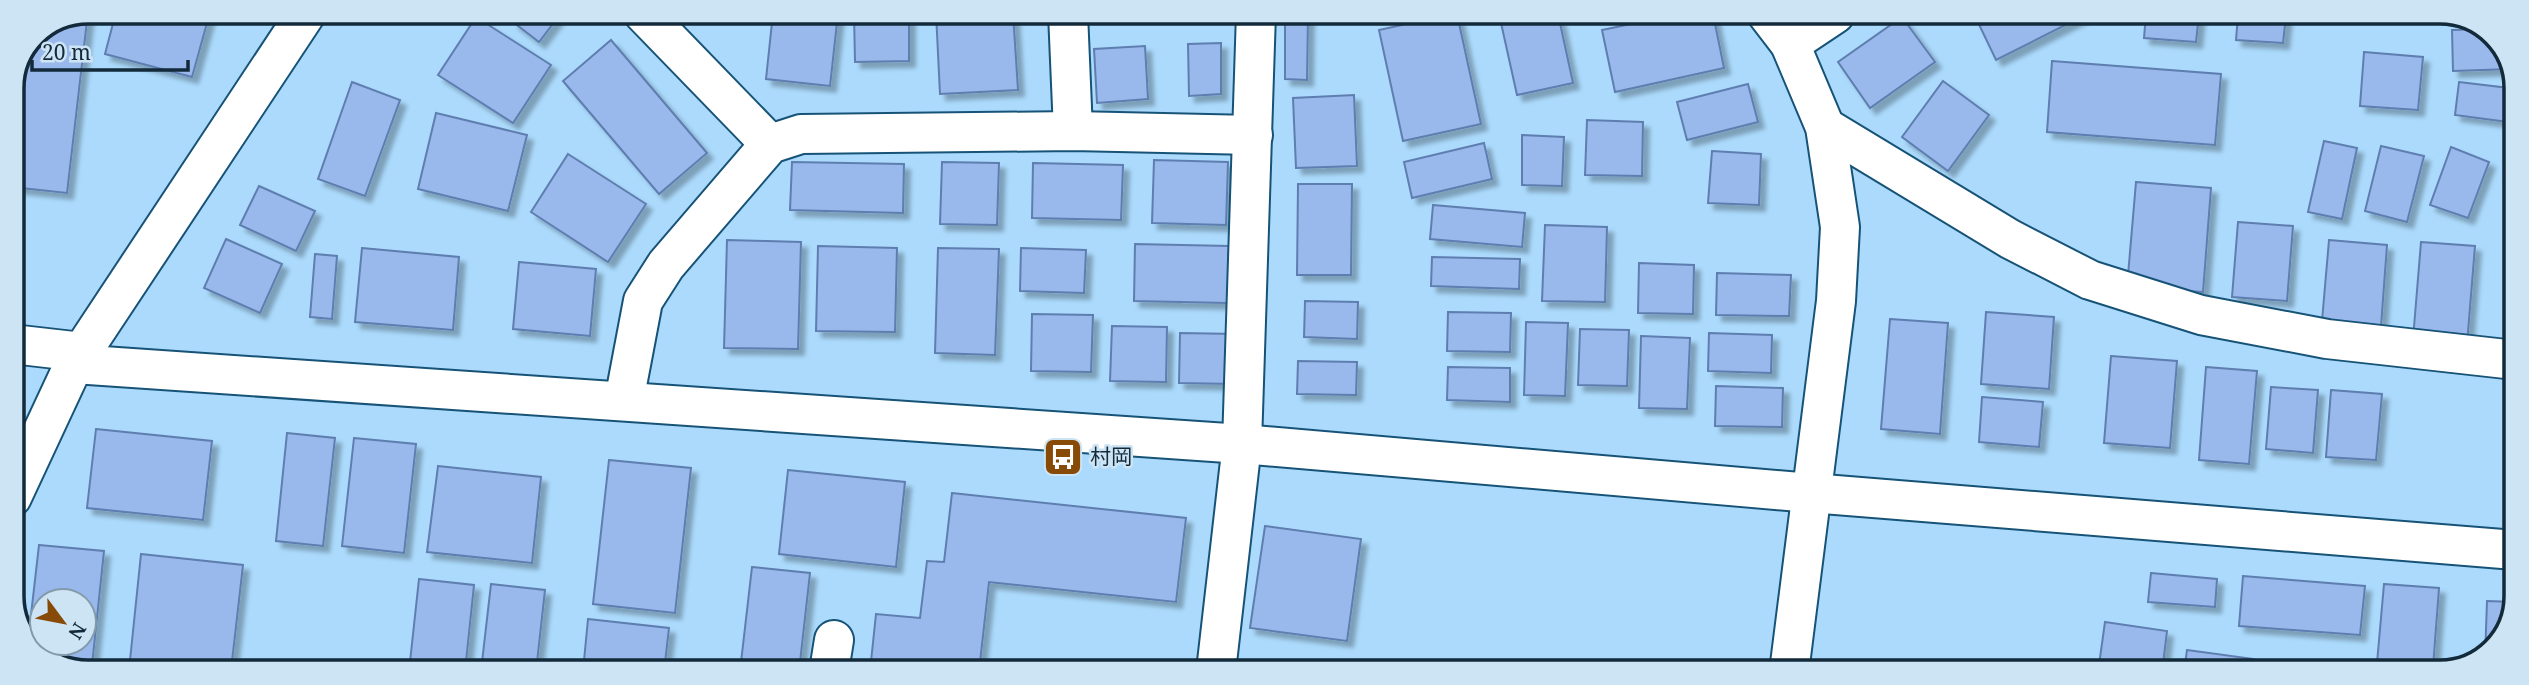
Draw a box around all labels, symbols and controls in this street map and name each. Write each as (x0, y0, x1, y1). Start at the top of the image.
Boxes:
scale bar (32, 28, 187, 72)
text: 20 m (42, 38, 91, 66)
bus stop icon: 村岡 (1042, 436, 1084, 478)
place label: 村岡 (1090, 442, 1132, 470)
north arrow (28, 587, 98, 657)
text: N (62, 618, 92, 644)

